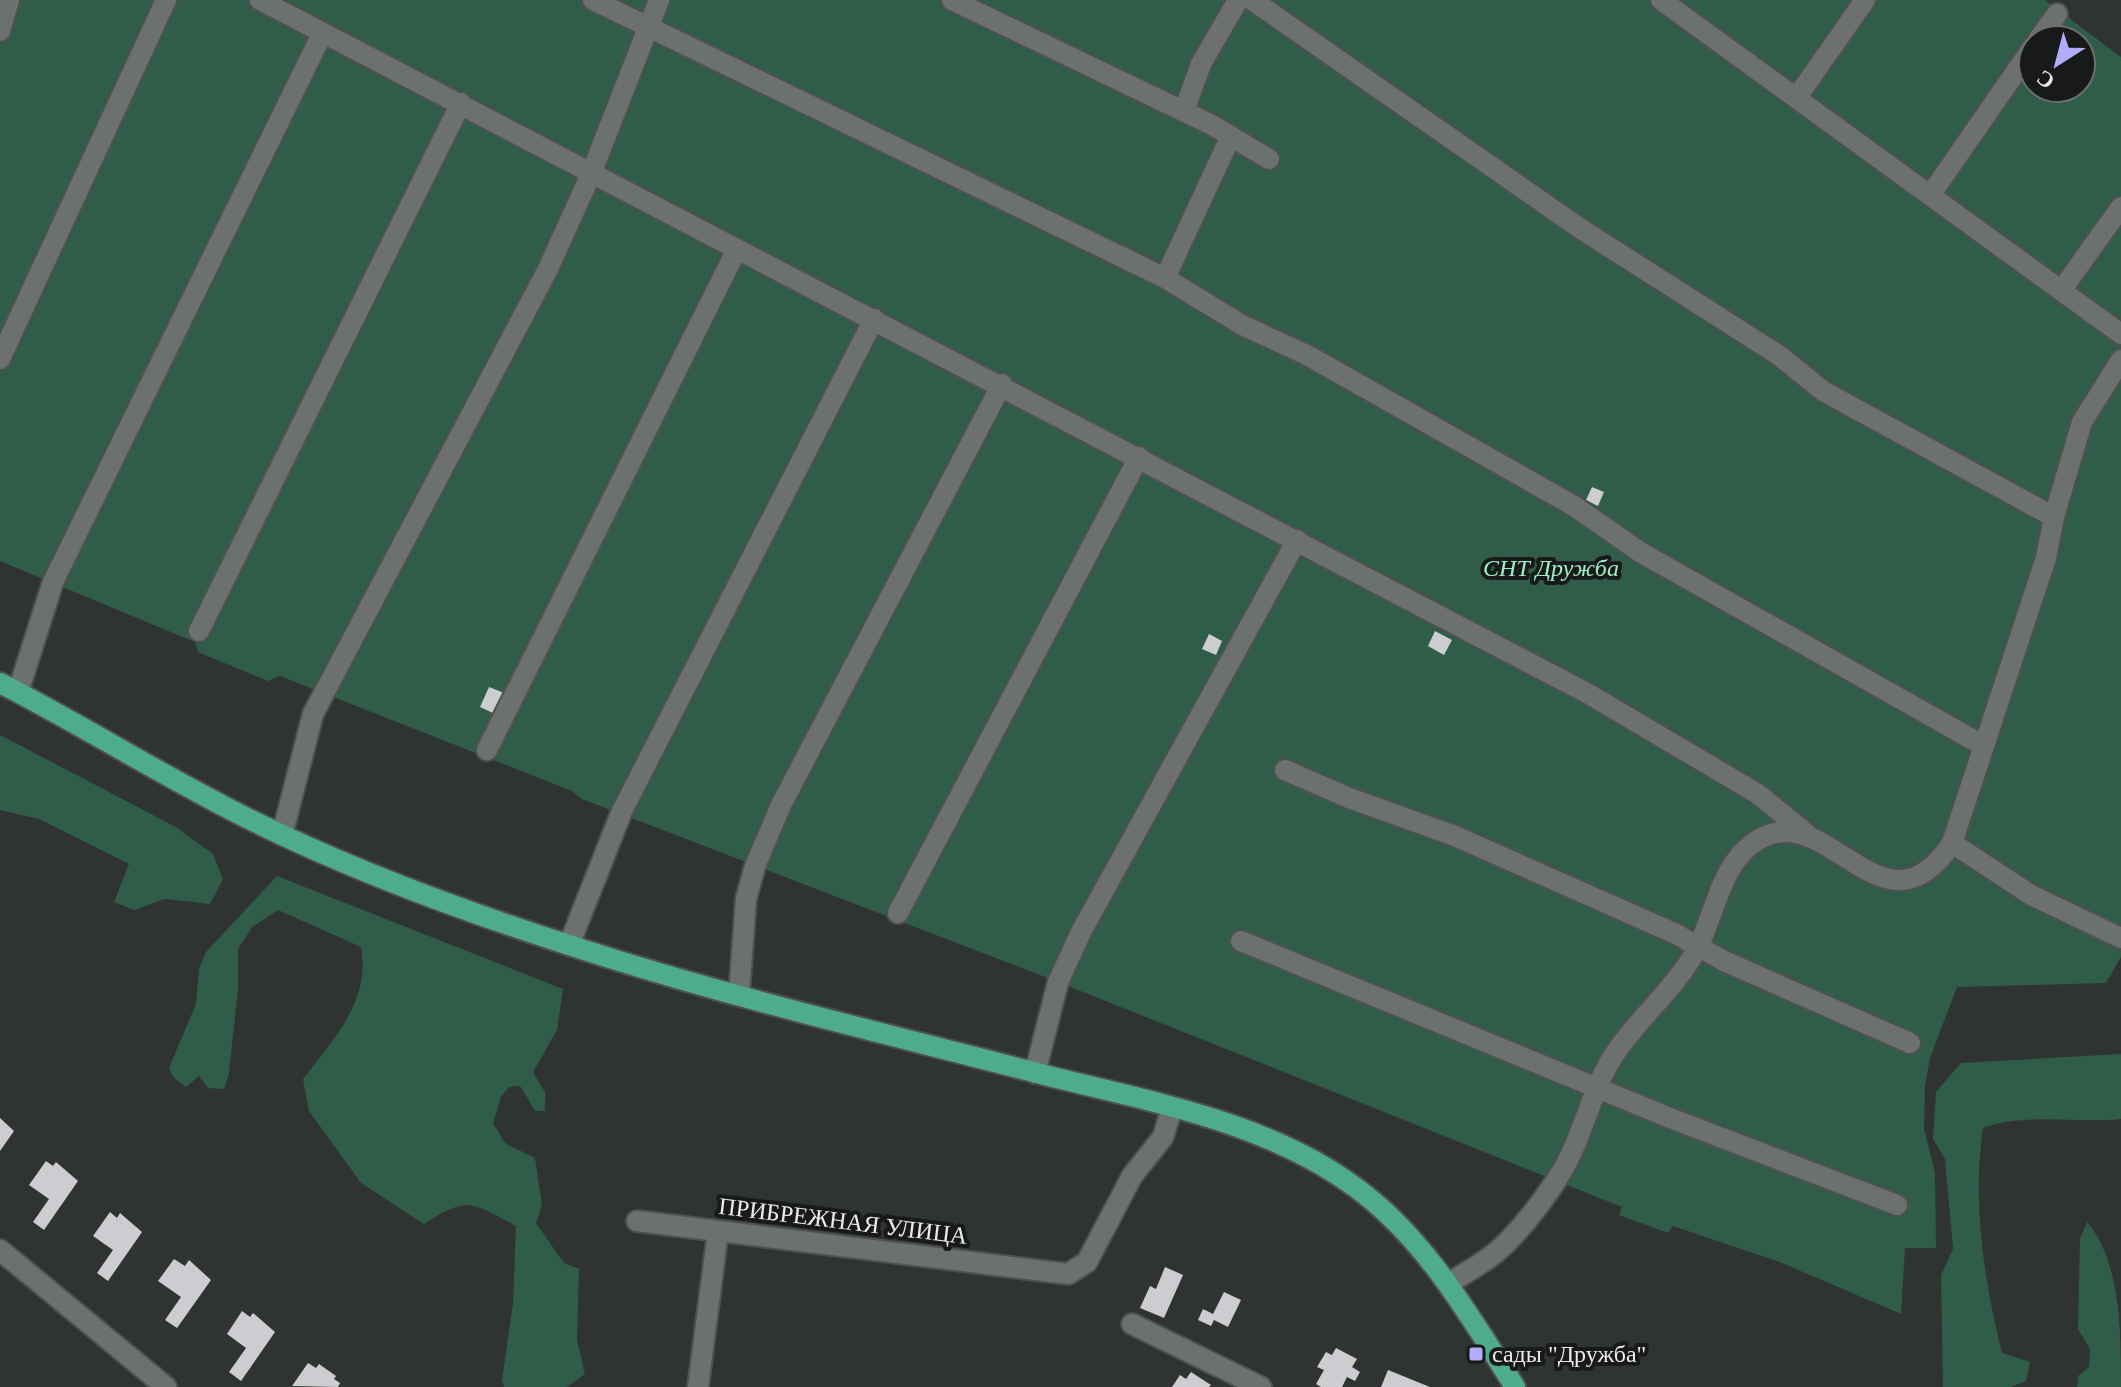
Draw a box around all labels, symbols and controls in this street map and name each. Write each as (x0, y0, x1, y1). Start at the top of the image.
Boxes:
north arrow (2017, 24, 2097, 104)
text: С (2032, 65, 2059, 95)
park label: СНТ Дружба (1483, 555, 1619, 581)
street label: ПРИБРЕЖНАЯ УЛИЦА (717, 1193, 970, 1249)
place label: сады "Дружба" (1492, 1341, 1646, 1367)
marker: сады "Дружба" (1467, 1345, 1485, 1363)

